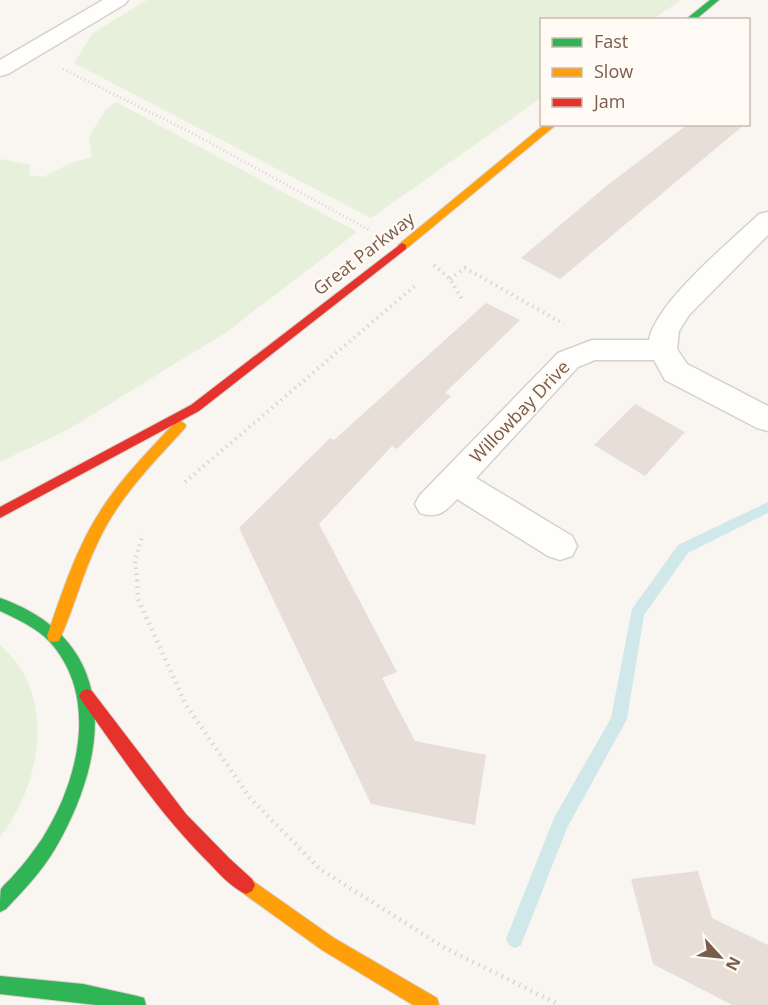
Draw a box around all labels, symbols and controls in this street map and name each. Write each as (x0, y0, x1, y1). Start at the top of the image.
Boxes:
legend (540, 18, 750, 126)
text: Fast (594, 29, 628, 53)
text: Slow (594, 59, 633, 83)
text: Jam (592, 89, 626, 113)
street label: Great Parkway (308, 206, 420, 300)
street label: Willowbay Drive (464, 355, 574, 468)
north arrow (690, 927, 750, 987)
text: N (721, 953, 746, 975)

